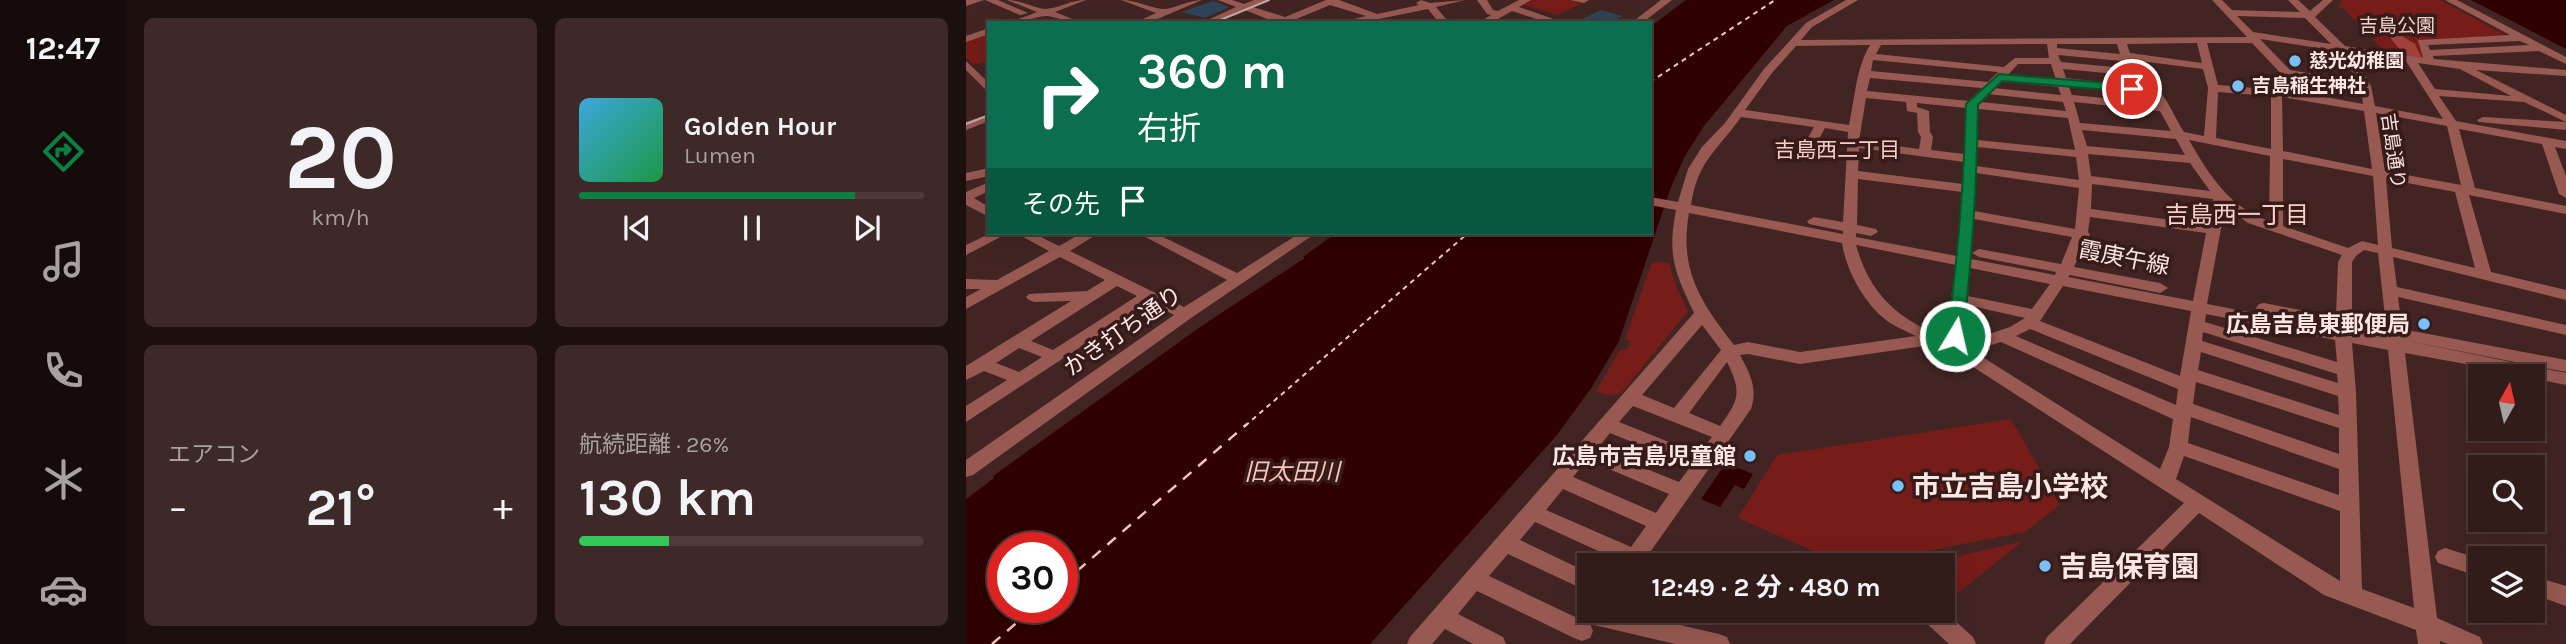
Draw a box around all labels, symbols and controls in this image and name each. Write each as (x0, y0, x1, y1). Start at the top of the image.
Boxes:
park label: 吉島公園 (2359, 15, 2435, 37)
text: 12:47 (26, 30, 100, 67)
text: 360 m (1137, 43, 1287, 100)
icon: right (1022, 49, 1113, 140)
place label: 慈光幼稚園 (2309, 50, 2404, 72)
marker: 慈光幼稚園 (2287, 53, 2303, 69)
pin (2102, 59, 2162, 119)
icon: arrive (2113, 70, 2151, 108)
place label: 吉島稲生神社 (2252, 75, 2366, 97)
marker: 吉島稲生神社 (2230, 78, 2246, 94)
text: 20 (284, 105, 397, 211)
text: 右折 (1137, 110, 1201, 147)
text: Golden Hour (684, 111, 836, 142)
street label: 吉島通り (2377, 112, 2409, 190)
icon: directions (39, 127, 88, 176)
district label: 吉島西二丁目 (1774, 138, 1900, 162)
text: Lumen (684, 142, 756, 169)
icon: arrive (1114, 182, 1152, 220)
text: その先 (1022, 189, 1100, 220)
district label: 吉島西一丁目 (2165, 201, 2309, 229)
text: km/h (311, 204, 370, 231)
icon: previous (618, 209, 656, 247)
icon: pause (733, 209, 771, 247)
icon: next (848, 209, 886, 247)
street label: 霞庚午線 (2076, 236, 2172, 280)
icon: music (39, 237, 88, 286)
street label: かき打ち通り (1059, 280, 1187, 382)
position arrow (1918, 299, 1992, 373)
place label: 広島吉島東郵便局 (2226, 311, 2410, 338)
marker: 広島吉島東郵便局 (2416, 316, 2432, 332)
icon: phone (39, 346, 88, 395)
north arrow (2468, 364, 2544, 441)
map controls (2468, 364, 2545, 623)
text: 航続距離 · 26% (579, 431, 729, 458)
text: エアコン (168, 441, 260, 468)
place label: 広島市吉島児童館 (1552, 443, 1736, 470)
marker: 広島市吉島児童館 (1742, 448, 1758, 464)
icon: climate (39, 455, 88, 504)
button: search (2468, 455, 2545, 532)
water label: 旧太田川 (1244, 458, 1343, 486)
text: 130 km (579, 467, 756, 528)
place label: 市立吉島小学校 (1912, 470, 2108, 503)
text: 21° (305, 477, 376, 538)
marker: 市立吉島小学校 (1890, 478, 1906, 494)
text: − (168, 485, 188, 530)
text: + (493, 485, 513, 530)
speed limit sign: 30 (987, 532, 1078, 623)
button: layers (2468, 546, 2545, 623)
place label: 吉島保育園 (2059, 550, 2199, 583)
marker: 吉島保育園 (2037, 558, 2053, 574)
icon: car (39, 565, 88, 614)
text: 12:49 · 2 分 · 480 m (1651, 572, 1881, 603)

